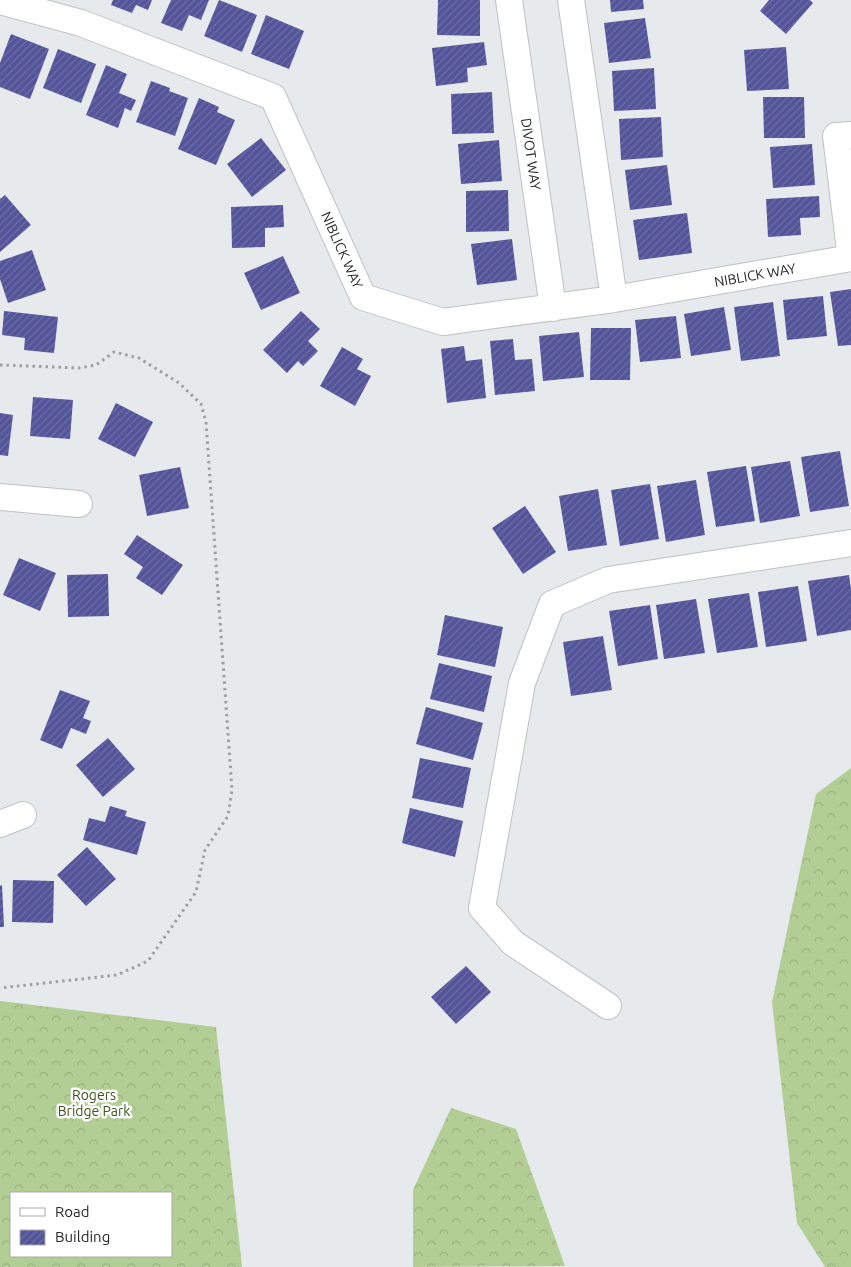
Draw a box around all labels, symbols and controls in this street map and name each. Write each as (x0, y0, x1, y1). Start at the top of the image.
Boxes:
street label: DIVOT WAY (518, 117, 544, 191)
street label: NIBLICK WAY (318, 209, 366, 291)
street label: NIBLICK WAY (713, 260, 797, 290)
park label: Rogers Bridge Park (58, 1087, 130, 1119)
legend (10, 1192, 172, 1257)
text: Road (55, 1203, 90, 1220)
text: Building (55, 1228, 110, 1245)

